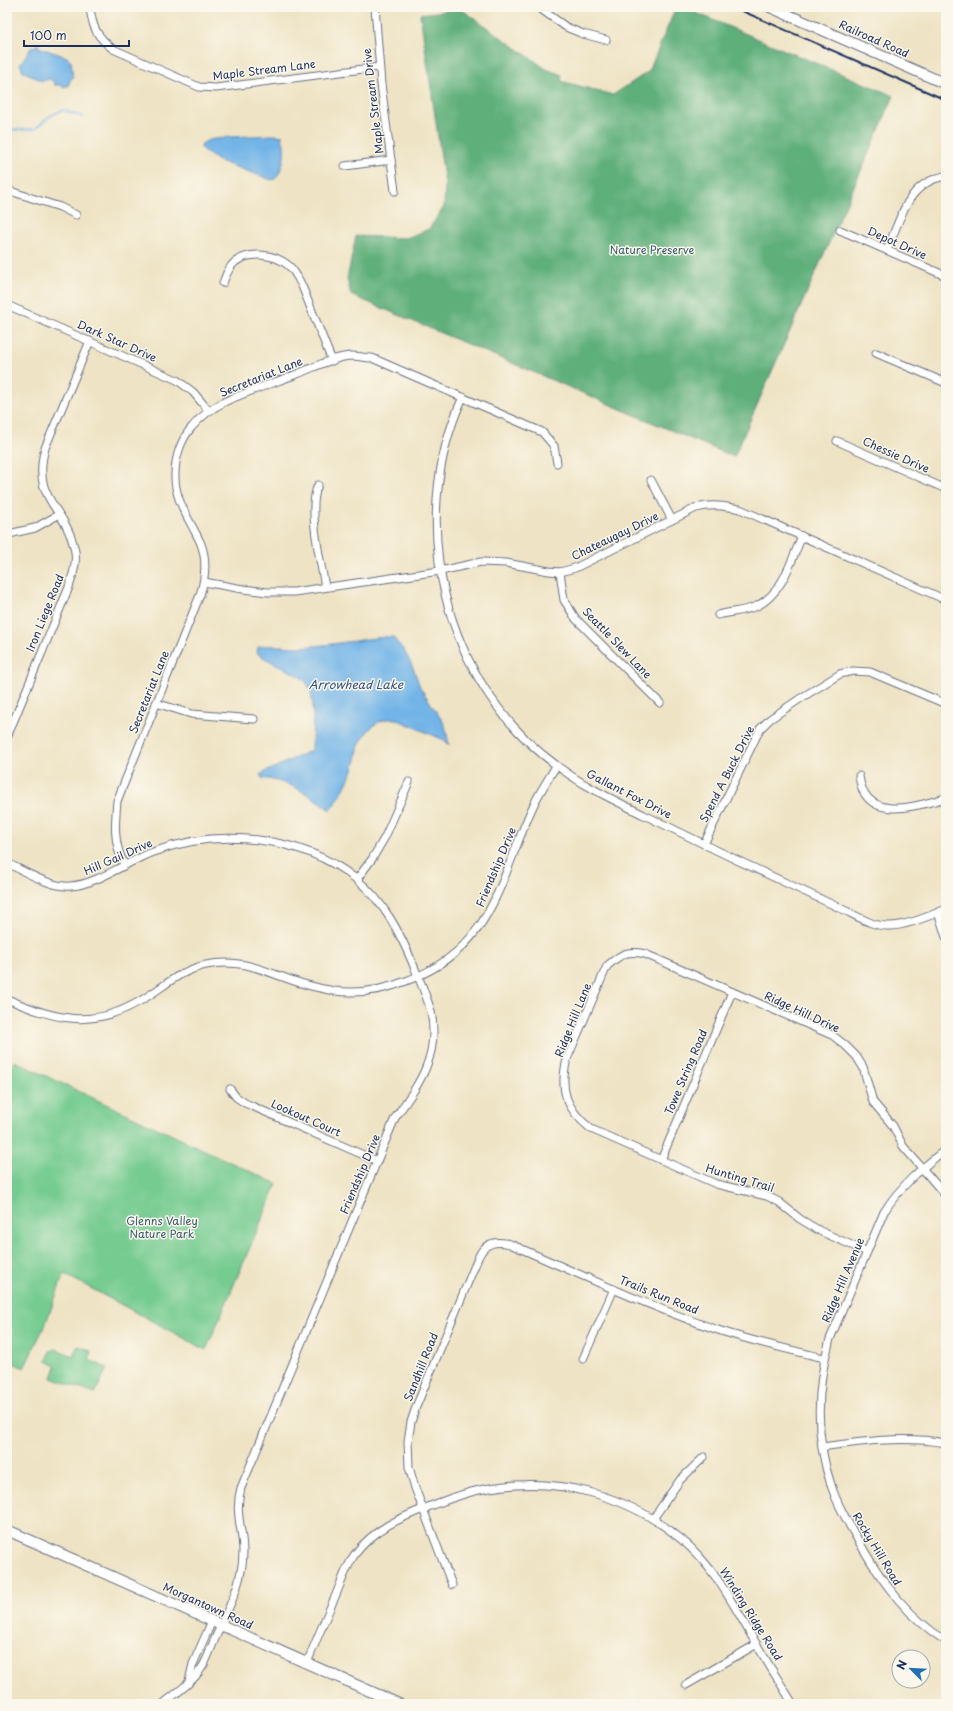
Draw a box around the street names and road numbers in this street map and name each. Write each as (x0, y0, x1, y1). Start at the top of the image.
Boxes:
street label: Railroad Road (836, 15, 912, 62)
street label: Maple Stream Drive (358, 47, 387, 155)
street label: Maple Stream Lane (212, 55, 317, 84)
street label: Depot Drive (865, 222, 930, 263)
street label: Dark Star Drive (75, 315, 160, 366)
street label: Secretariat Lane (217, 352, 305, 401)
street label: Chessie Drive (860, 432, 932, 477)
street label: Chateaugay Drive (568, 507, 661, 564)
street label: Iron Liege Road (21, 571, 68, 654)
street label: Seattle Slew Lane (579, 603, 656, 682)
street label: Secretariat Lane (124, 648, 173, 736)
street label: Spend A Buck Drive (695, 722, 758, 825)
street label: Gallant Fox Drive (584, 765, 675, 822)
street label: Friendship Drive (471, 824, 520, 909)
street label: Hill Gail Drive (81, 834, 155, 879)
street label: Ridge Hill Lane (550, 980, 595, 1060)
street label: Ridge Hill Drive (762, 987, 843, 1037)
street label: Towe String Road (660, 1026, 711, 1117)
street label: Lookout Court (269, 1095, 344, 1141)
street label: Friendship Drive (335, 1131, 384, 1216)
street label: Hunting Trail (704, 1159, 776, 1196)
street label: Ridge Hill Avenue (817, 1235, 868, 1325)
street label: Trails Run Road (617, 1271, 701, 1318)
street label: Sandhill Road (399, 1330, 442, 1404)
street label: Rocky Hill Road (849, 1509, 906, 1589)
street label: Winding Ridge Road (716, 1564, 787, 1664)
street label: Morgantown Road (160, 1578, 256, 1633)

